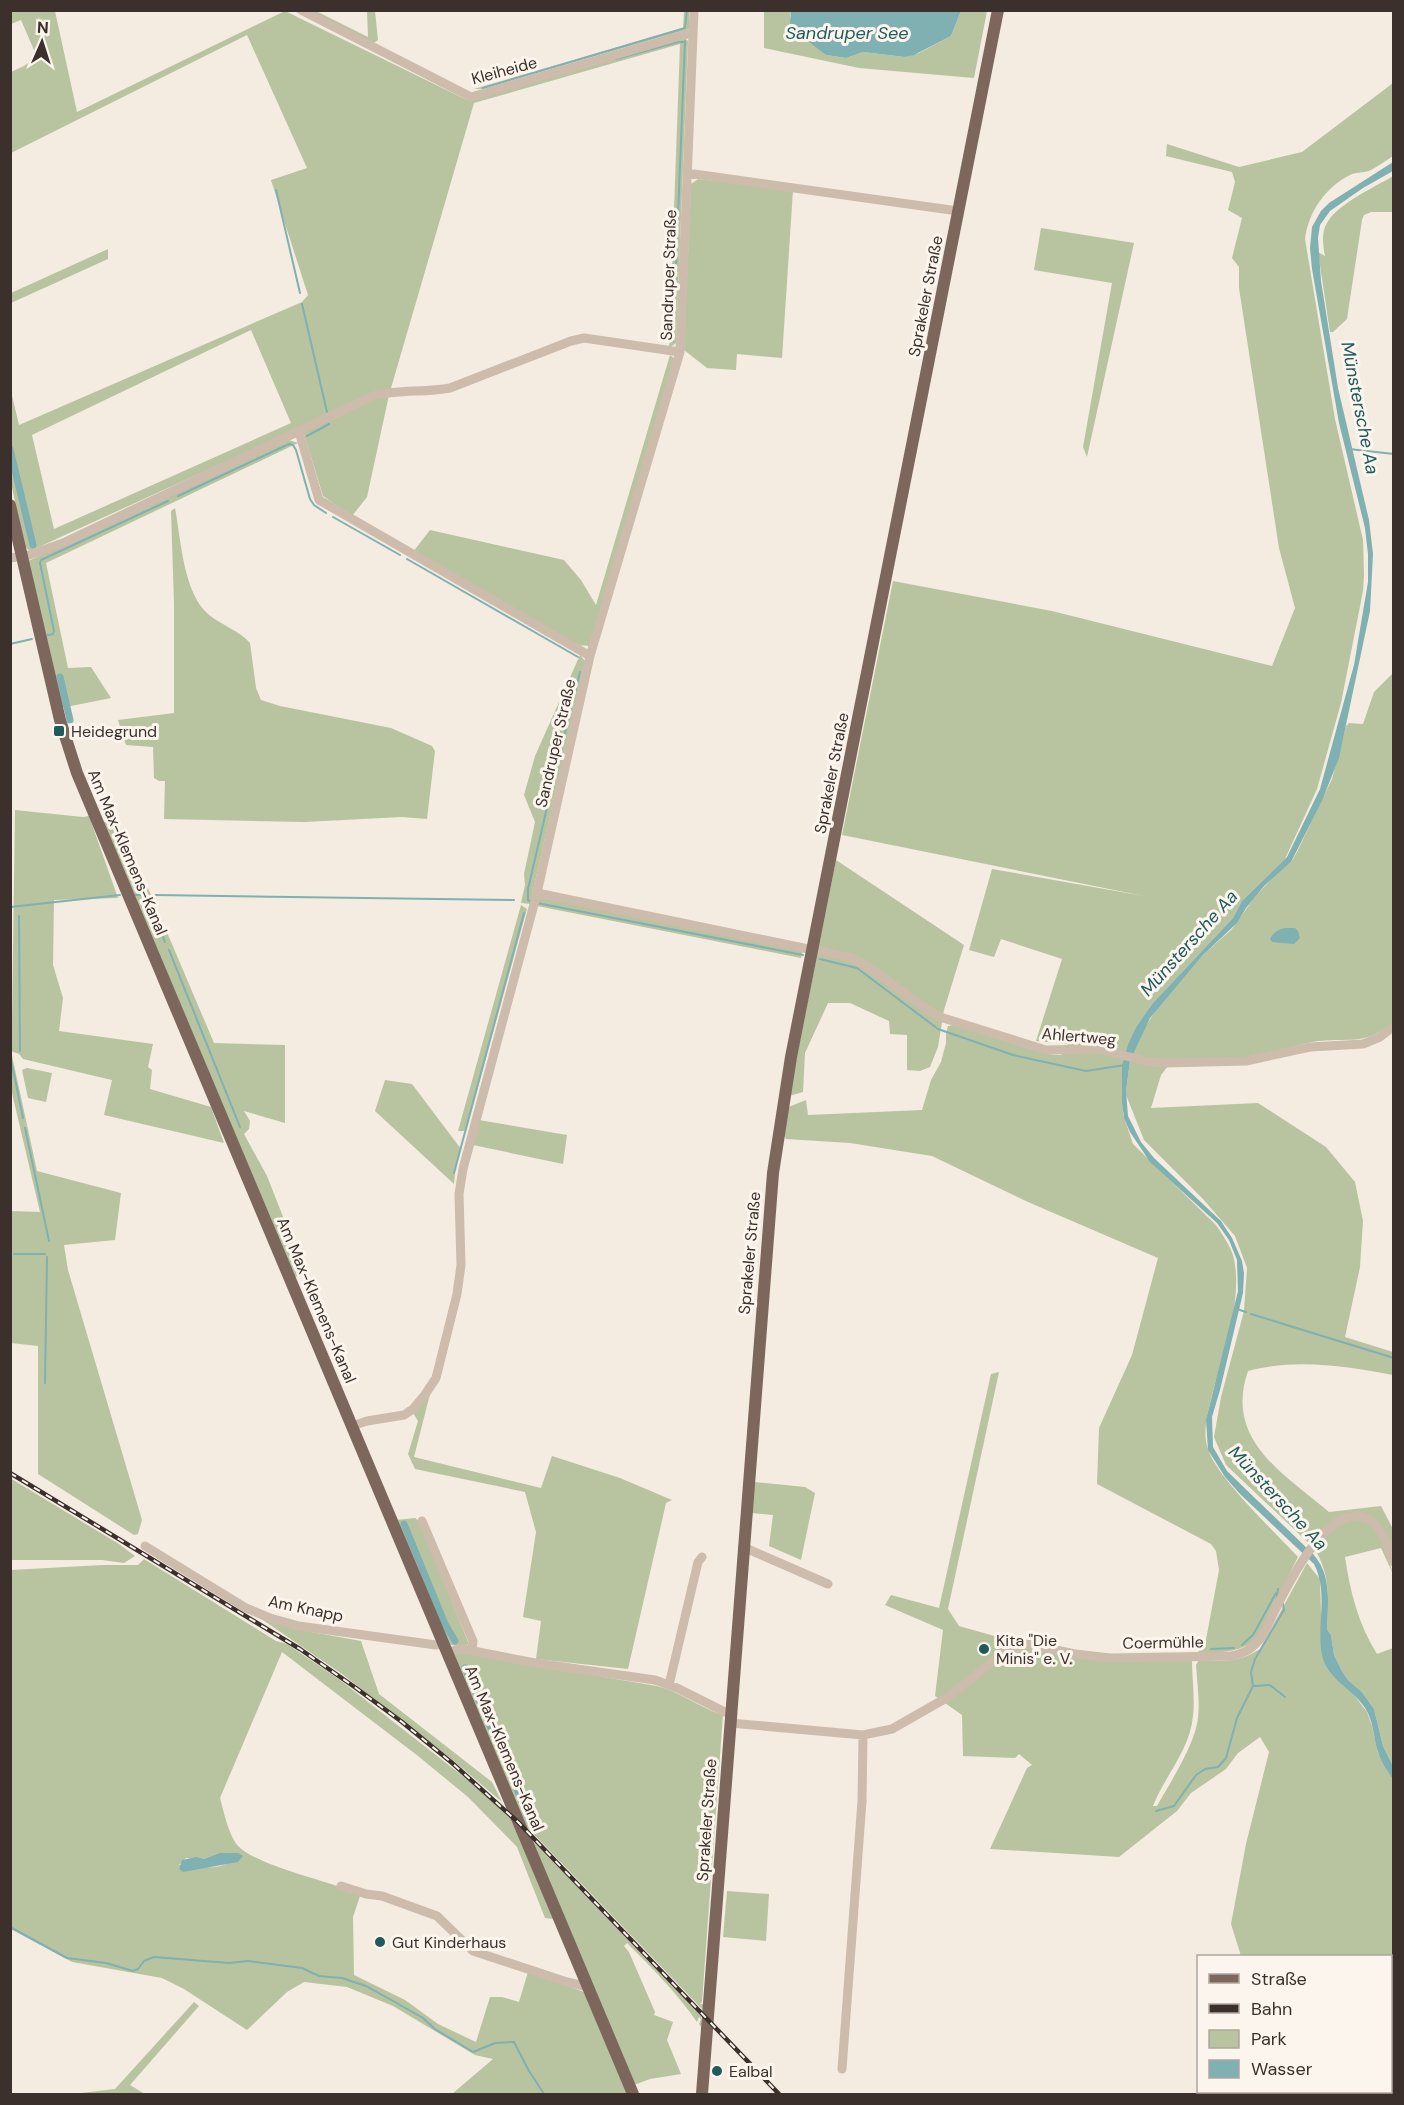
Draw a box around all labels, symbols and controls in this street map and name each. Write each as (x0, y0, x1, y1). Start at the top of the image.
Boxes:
north arrow (12, 12, 72, 72)
text: N (36, 17, 49, 38)
water label: Sandruper See (785, 21, 909, 45)
street label: Kleiheide (469, 52, 539, 89)
street label: Sandruper Straße (656, 209, 681, 341)
street label: Sprakeler Straße (903, 234, 948, 358)
water label: Münstersche Aa (1335, 339, 1385, 477)
street label: Sandruper Straße (531, 677, 580, 809)
street label: Sprakeler Straße (809, 711, 854, 835)
place label: Heidegrund (71, 721, 157, 742)
marker: Heidegrund (52, 724, 66, 738)
street label: Am Max-Klemens-Kanal (83, 766, 172, 938)
water label: Münstersche Aa (1135, 885, 1243, 1001)
street label: Ahlertweg (1041, 1023, 1117, 1050)
street label: Sprakeler Straße (734, 1191, 765, 1315)
street label: Am Max-Klemens-Kanal (272, 1214, 361, 1386)
water label: Münstersche Aa (1223, 1440, 1333, 1556)
street label: Am Knapp (266, 1590, 345, 1627)
place label: Kita "Die Minis" e. V. (996, 1630, 1072, 1669)
street label: Coermühle (1122, 1631, 1204, 1654)
marker: Kita "Die Minis" e. V. (977, 1642, 991, 1656)
street label: Am Max-Klemens-Kanal (460, 1662, 549, 1834)
street label: Sprakeler Straße (692, 1758, 721, 1882)
place label: Gut Kinderhaus (392, 1932, 506, 1953)
marker: Gut Kinderhaus (373, 1935, 387, 1949)
legend (1197, 1955, 1392, 2093)
text: Straße (1251, 1967, 1307, 1991)
text: Bahn (1251, 1997, 1292, 2021)
text: Park (1251, 2027, 1287, 2051)
text: Wasser (1251, 2057, 1313, 2081)
place label: Ealbal (729, 2061, 773, 2082)
marker: Ealbal (710, 2064, 724, 2078)

